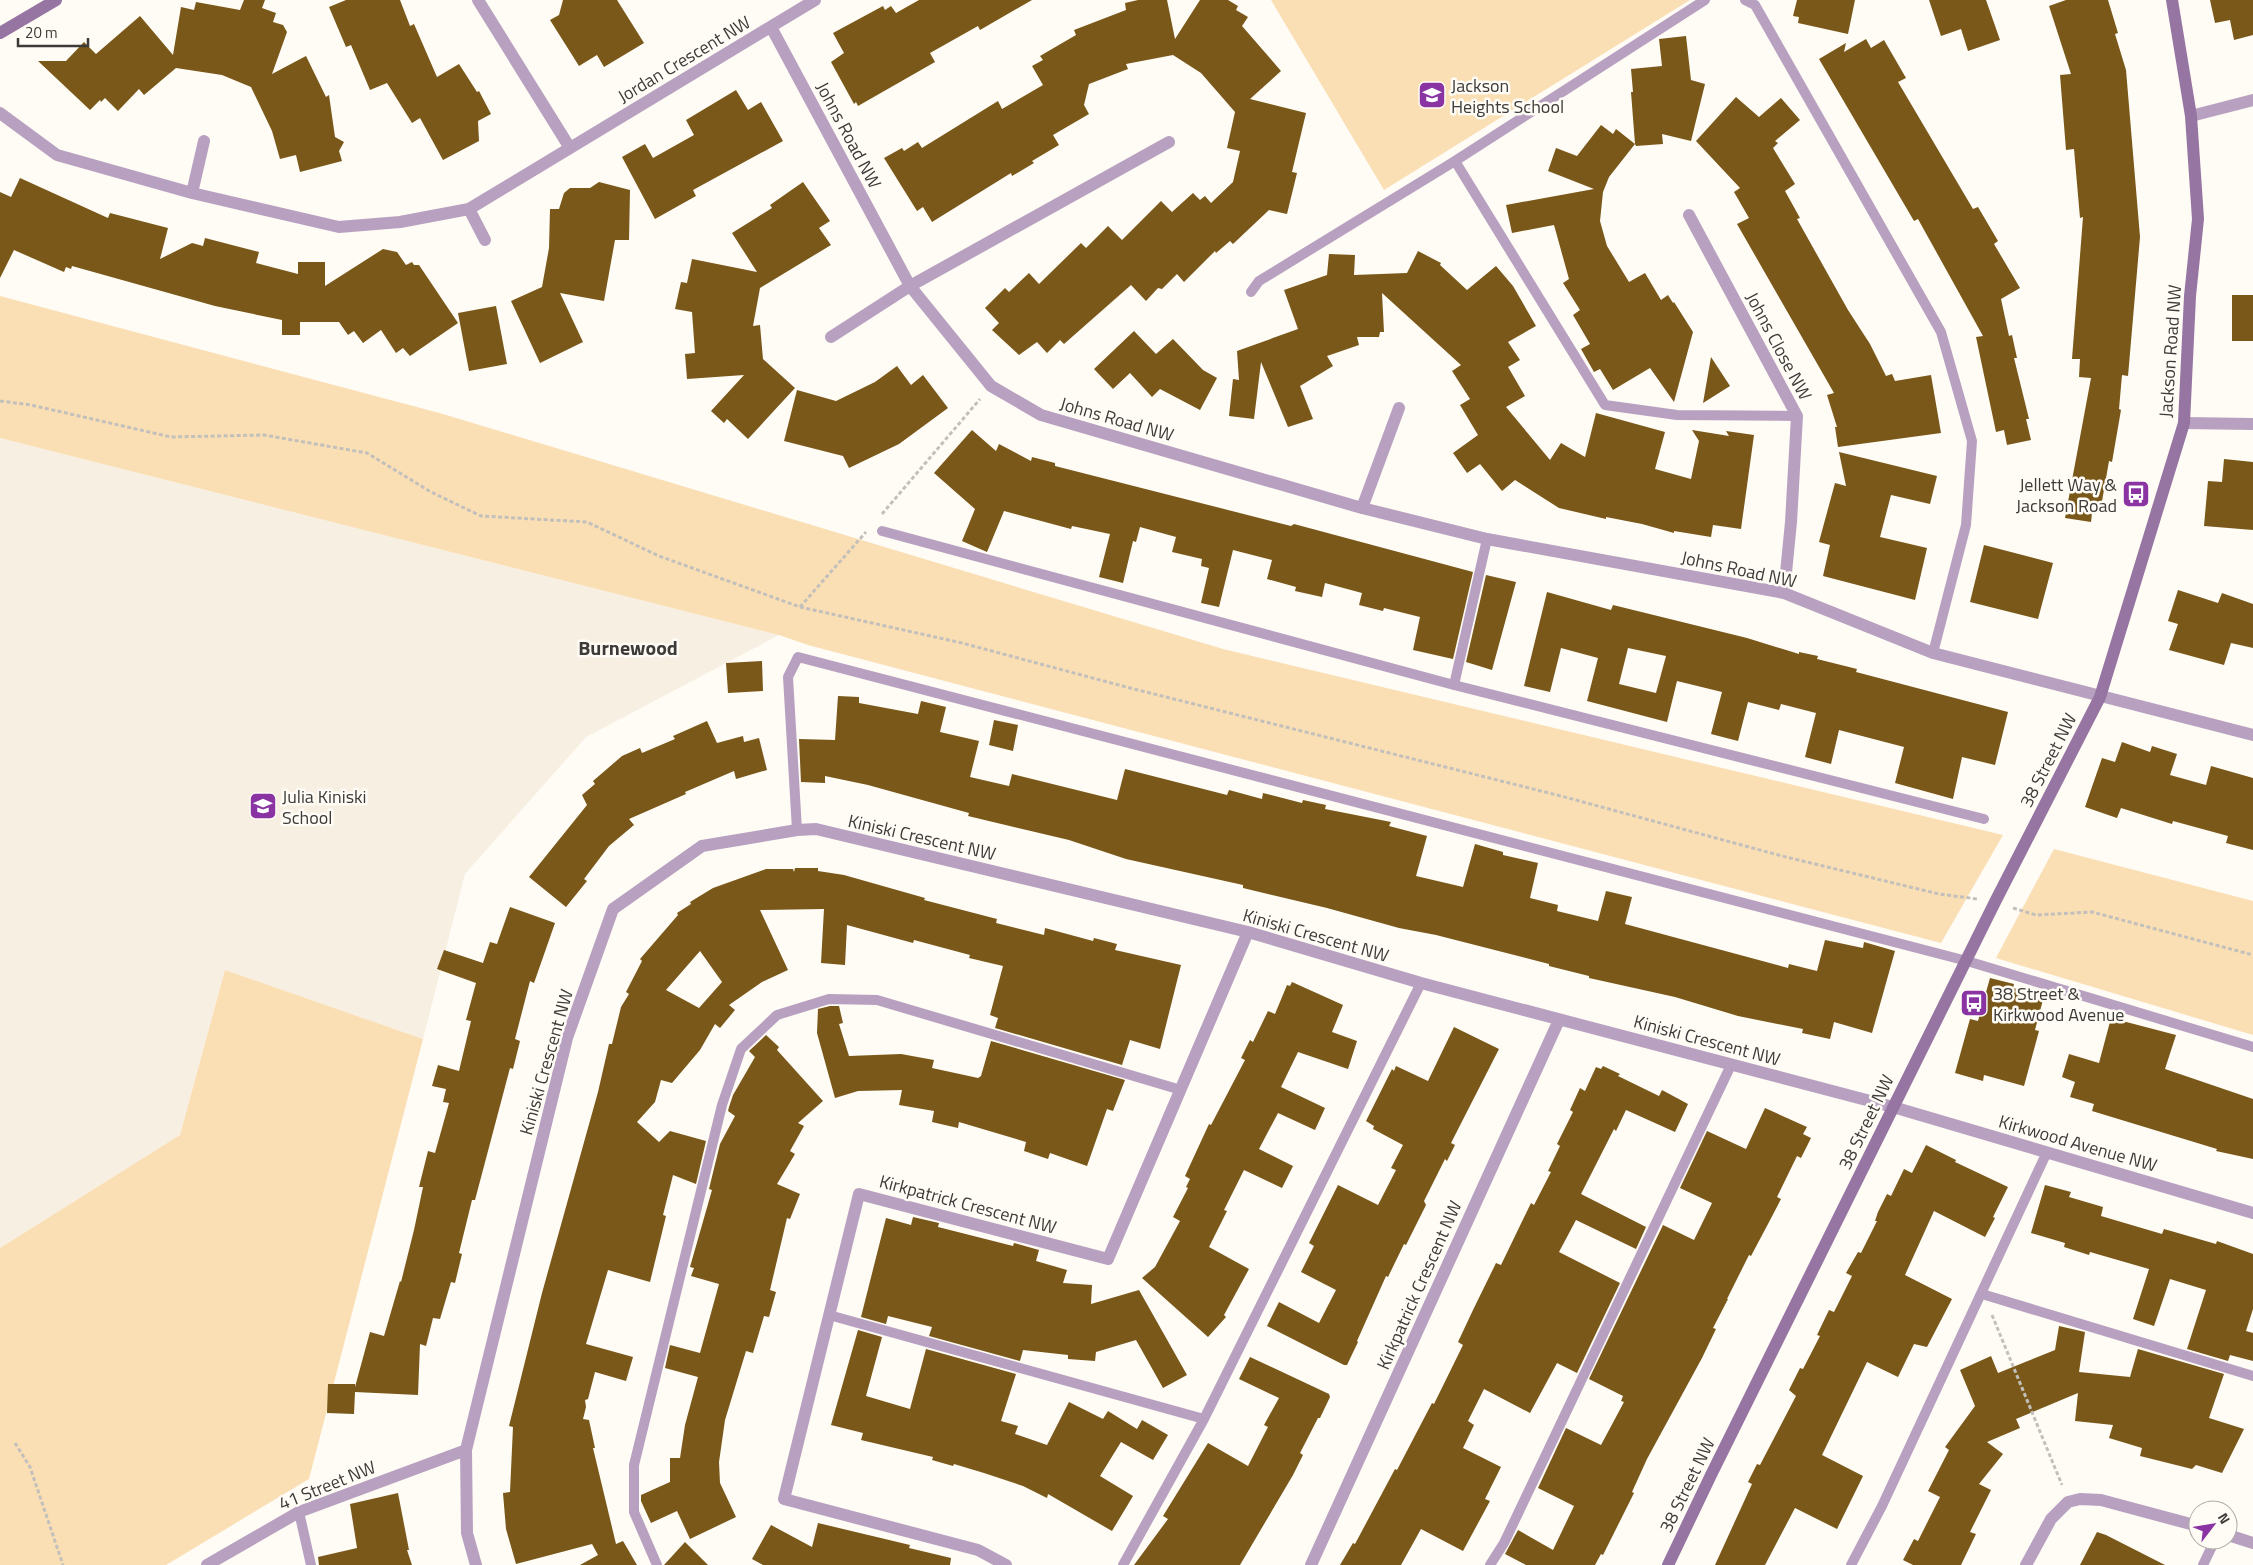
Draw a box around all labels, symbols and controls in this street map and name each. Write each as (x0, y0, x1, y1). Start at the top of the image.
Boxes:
street label: Jordan Crescent NW (612, 9, 756, 109)
scale bar (18, 15, 88, 47)
text: 20 m (25, 21, 58, 44)
place label: Jackson Heights School (1451, 72, 1564, 120)
street label: Johns Road NW (810, 77, 888, 193)
school or university icon: Jackson Heights School (1417, 80, 1447, 110)
street label: Jackson Road NW (2152, 284, 2188, 418)
street label: Johns Close NW (1739, 287, 1819, 405)
street label: Johns Road NW (1057, 390, 1177, 448)
place label: Jellett Way & Jackson Road (2016, 471, 2118, 519)
bus stop icon: Jellett Way & Jackson Road (2121, 479, 2151, 509)
street label: Johns Road NW (1679, 544, 1799, 594)
district label: Burnewood (578, 632, 678, 663)
street label: 38 Street NW (2013, 708, 2083, 812)
place label: Julia Kiniski School (282, 783, 367, 831)
school or university icon: Julia Kiniski School (248, 791, 278, 821)
street label: Kiniski Crescent NW (846, 807, 999, 867)
street label: Kiniski Crescent NW (1240, 901, 1392, 969)
place label: 38 Street & Kirkwood Avenue (1993, 980, 2124, 1028)
street label: Kiniski Crescent NW (512, 986, 580, 1138)
bus stop icon: 38 Street & Kirkwood Avenue (1959, 988, 1989, 1018)
street label: Kiniski Crescent NW (1631, 1007, 1783, 1073)
street label: 38 Street NW (1831, 1070, 1901, 1174)
street label: Kirkwood Avenue NW (1996, 1107, 2160, 1179)
street label: Kirkpatrick Crescent NW (876, 1167, 1060, 1241)
street label: Kirkpatrick Crescent NW (1370, 1196, 1468, 1374)
street label: 38 Street NW (1652, 1433, 1722, 1537)
street label: 41 Street NW (274, 1453, 380, 1517)
north arrow (2188, 1500, 2238, 1550)
text: N (2213, 1508, 2236, 1528)

